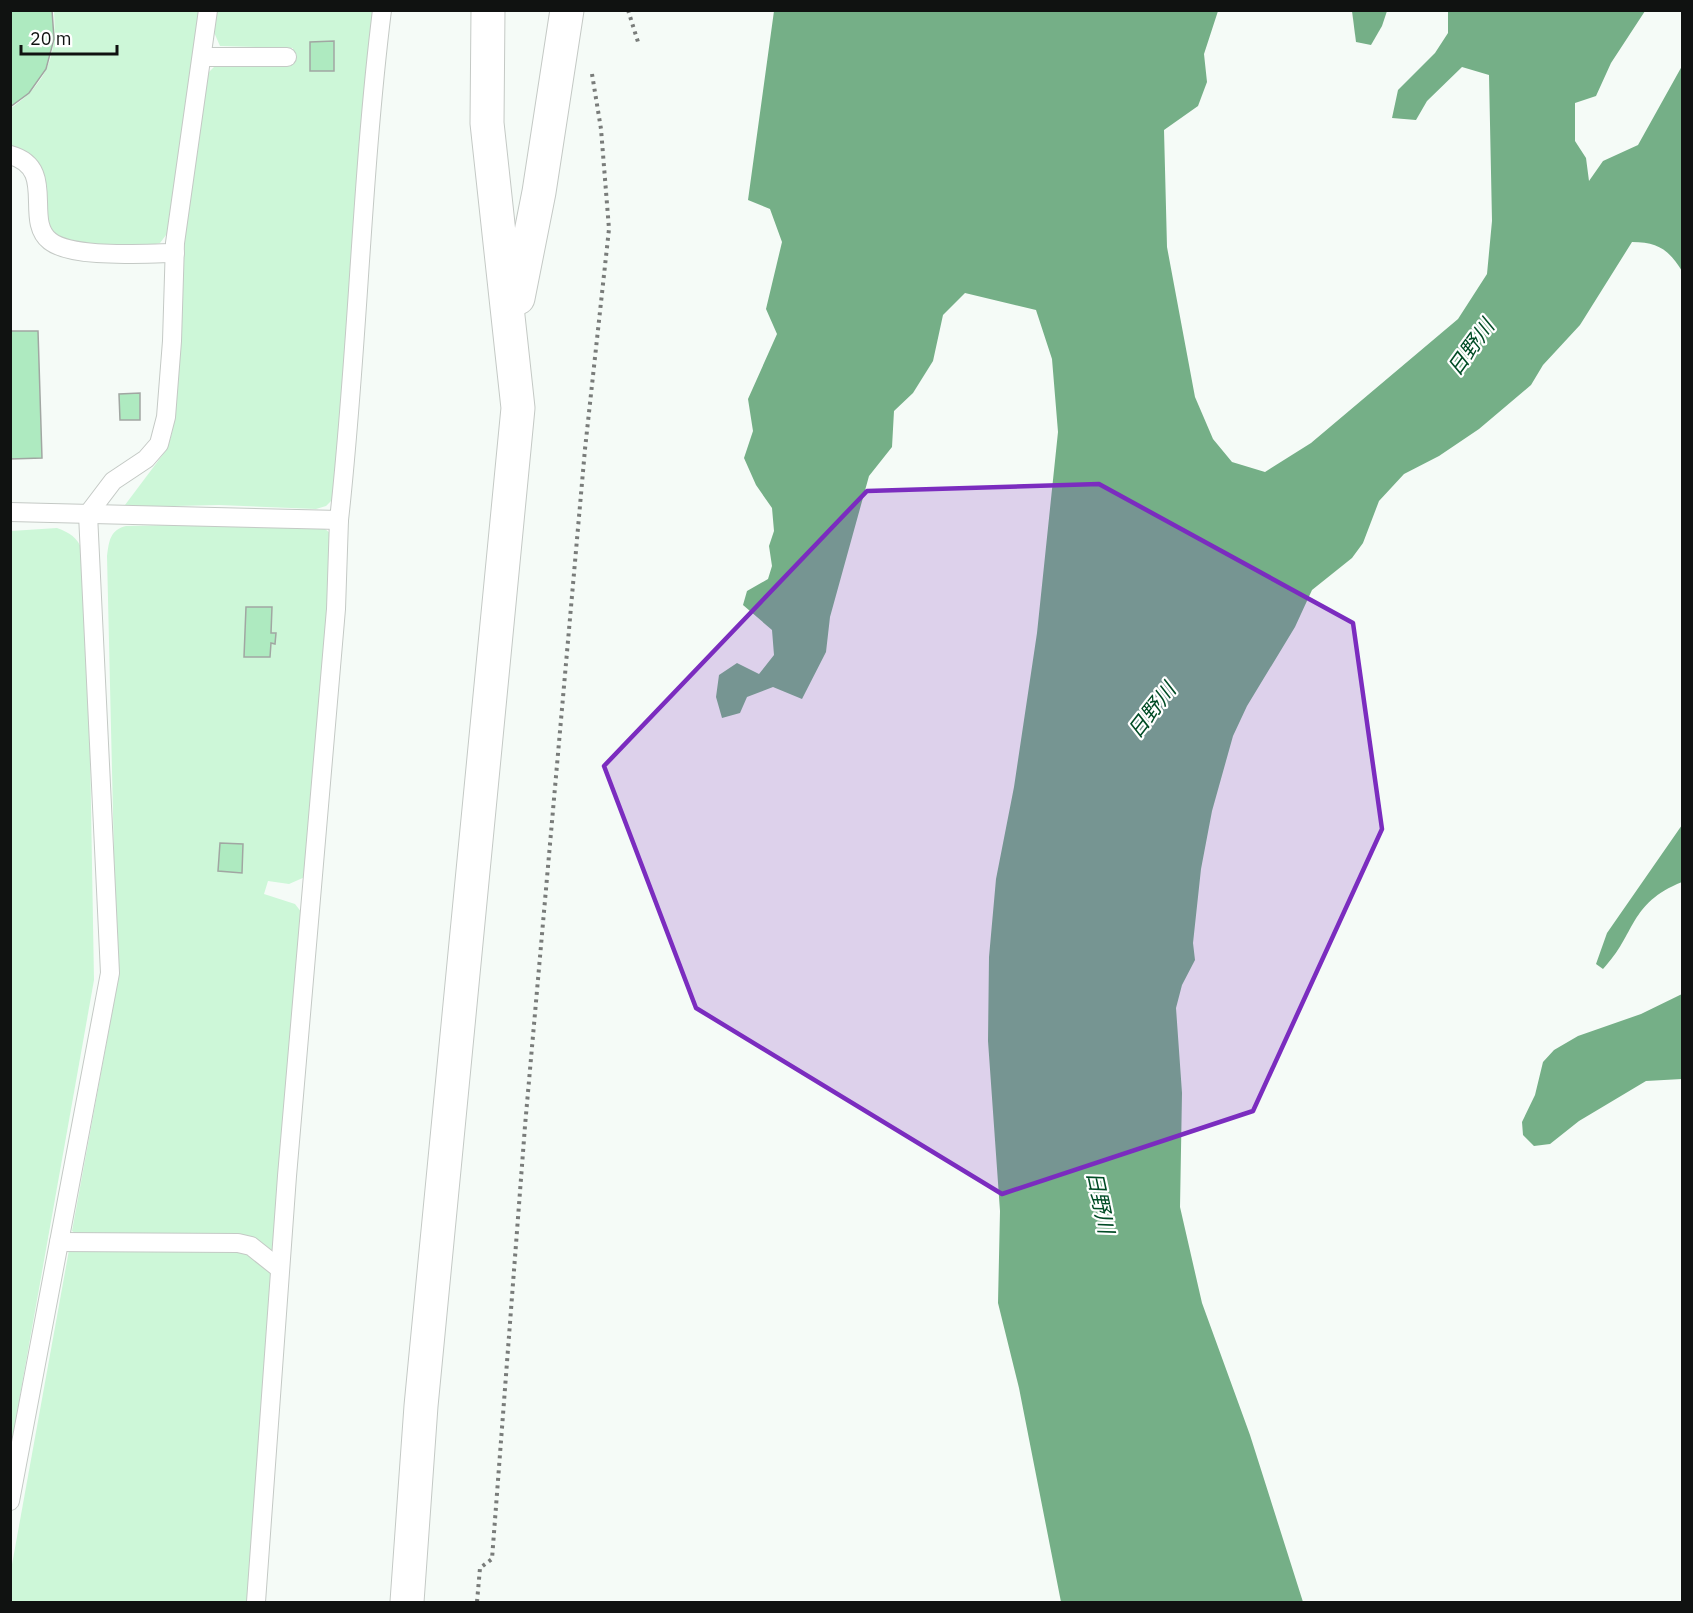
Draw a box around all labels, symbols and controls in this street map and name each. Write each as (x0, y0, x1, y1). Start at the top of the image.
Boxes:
scale bar (21, 18, 117, 56)
text: 20 m (30, 27, 72, 50)
water label: 日野川 (1440, 312, 1501, 381)
water label: 日野川 (1121, 675, 1183, 743)
water label: 日野川 (1081, 1168, 1122, 1238)

